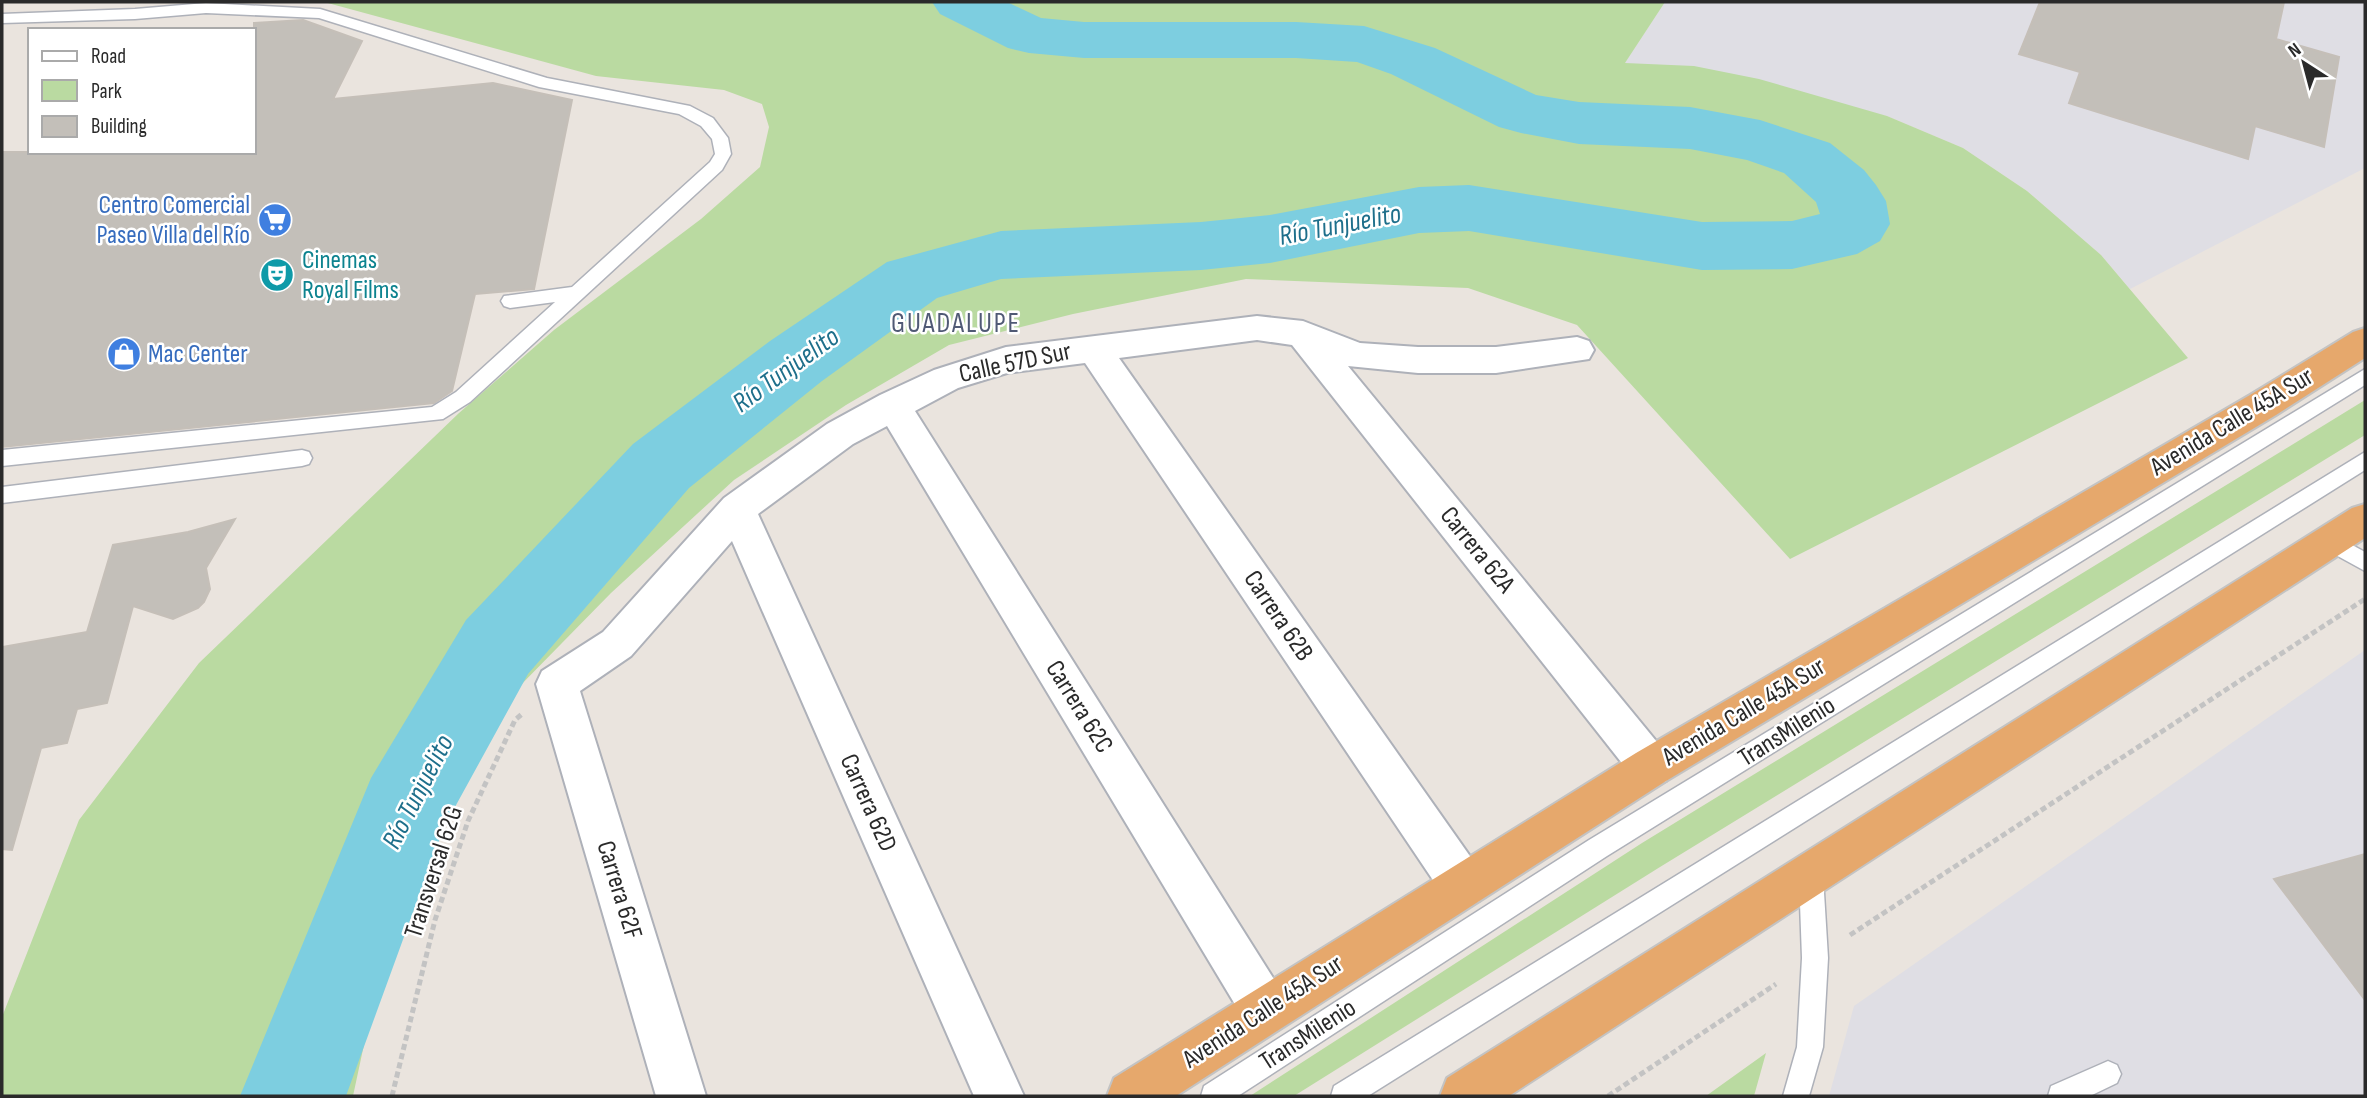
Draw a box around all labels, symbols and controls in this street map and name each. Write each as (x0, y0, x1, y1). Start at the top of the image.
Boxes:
legend (28, 28, 256, 154)
north arrow (2269, 28, 2339, 98)
text: N (2284, 38, 2306, 63)
text: Road (91, 44, 126, 69)
text: Park (91, 79, 122, 104)
text: Building (91, 114, 147, 139)
place label: Centro Comercial Paseo Villa del Río (96, 190, 250, 251)
water label: Río Tunjuelito (1276, 197, 1404, 253)
supermarket icon: Centro Comercial Paseo Villa del Río (256, 201, 294, 239)
place label: Cinemas Royal Films (302, 245, 399, 306)
theatre icon: Cinemas Royal Films (258, 256, 296, 294)
district label: GUADALUPE (891, 307, 1021, 340)
water label: Río Tunjuelito (726, 320, 846, 420)
shop icon: Mac Center (105, 335, 143, 373)
street label: Calle 57D Sur (956, 336, 1074, 390)
place label: Mac Center (148, 339, 248, 370)
street label: Avenida Calle 45A Sur (2144, 361, 2320, 483)
street label: Carrera 62A (1433, 501, 1522, 600)
street label: Carrera 62B (1237, 565, 1319, 667)
street label: Avenida Calle 45A Sur (1656, 651, 1832, 773)
street label: Carrera 62C (1038, 655, 1120, 759)
street label: TransMilenio (1733, 690, 1841, 774)
water label: Río Tunjuelito (375, 729, 461, 854)
street label: Carrera 62D (833, 749, 903, 857)
street label: Transversal 62G (398, 802, 470, 942)
street label: Carrera 62F (589, 837, 649, 943)
street label: Avenida Calle 45A Sur (1176, 948, 1349, 1076)
street label: TransMilenio (1254, 992, 1362, 1078)

